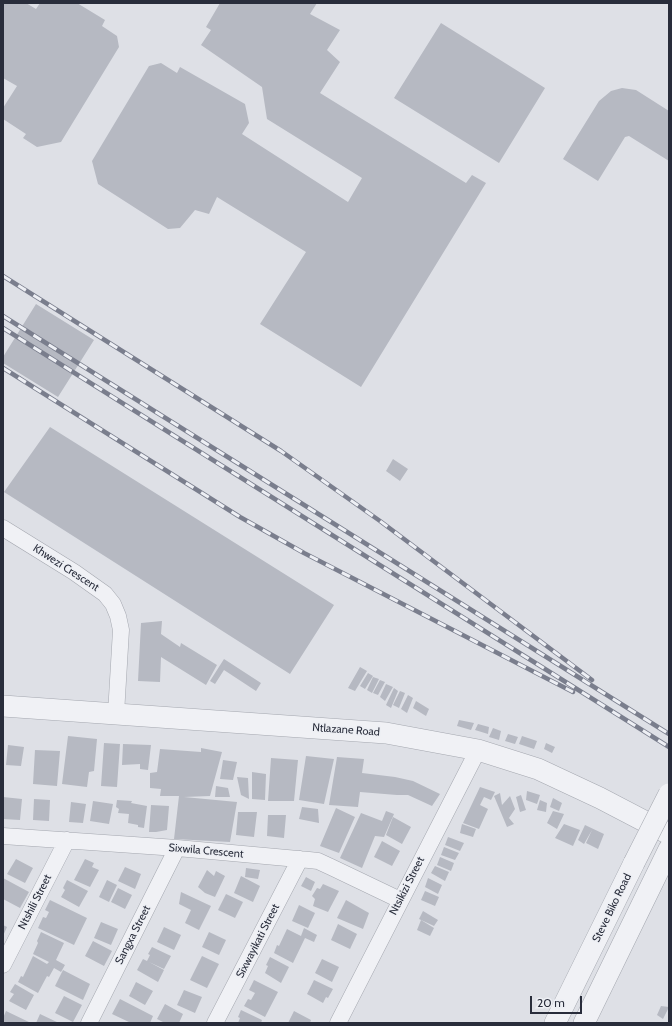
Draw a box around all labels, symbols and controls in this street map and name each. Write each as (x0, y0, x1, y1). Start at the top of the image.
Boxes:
street label: Khwezi Crescent (30, 542, 102, 594)
street label: Ntlazane Road (312, 721, 380, 739)
street label: Sixwila Crescent (168, 841, 244, 861)
street label: Ntsikizi Street (387, 855, 427, 917)
street label: Steve Biko Road (590, 871, 634, 945)
street label: Ntshili Street (16, 872, 54, 932)
street label: Sixwayikati Street (234, 902, 282, 980)
street label: Sangxa Street (112, 903, 154, 967)
scale bar (532, 988, 584, 1014)
text: 20 m (537, 995, 565, 1010)

